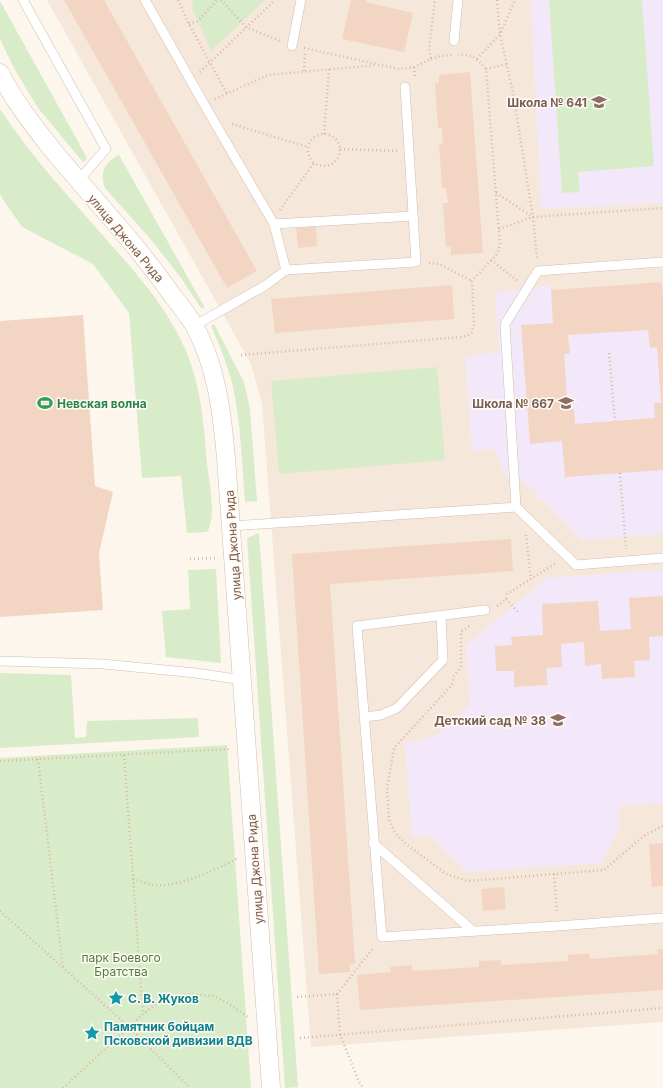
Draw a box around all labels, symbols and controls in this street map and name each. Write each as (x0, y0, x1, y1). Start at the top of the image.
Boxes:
school or university icon: Школа № 641 (590, 93, 608, 111)
place label: Школа № 641 (507, 95, 587, 110)
street label: улица Джона Рида (85, 191, 167, 285)
sports icon: Невская волна (36, 394, 54, 412)
school or university icon: Школа № 667 (557, 394, 575, 412)
place label: Невская волна (57, 396, 147, 411)
place label: Школа № 667 (472, 396, 554, 411)
street label: улица Джона Рида (222, 490, 244, 600)
school or university icon: Детский сад № 38 (549, 711, 567, 729)
place label: Детский сад № 38 (434, 713, 546, 728)
street label: улица Джона Рида (244, 814, 266, 924)
park label: парк Боевого Братства (81, 950, 161, 979)
place icon: С. В. Жуков (107, 989, 125, 1007)
place label: С. В. Жуков (128, 991, 199, 1006)
place label: Памятник бойцам Псковской дивизии ВДВ (104, 1019, 253, 1048)
place icon: Памятник бойцам Псковской дивизии ВДВ (83, 1024, 101, 1042)

